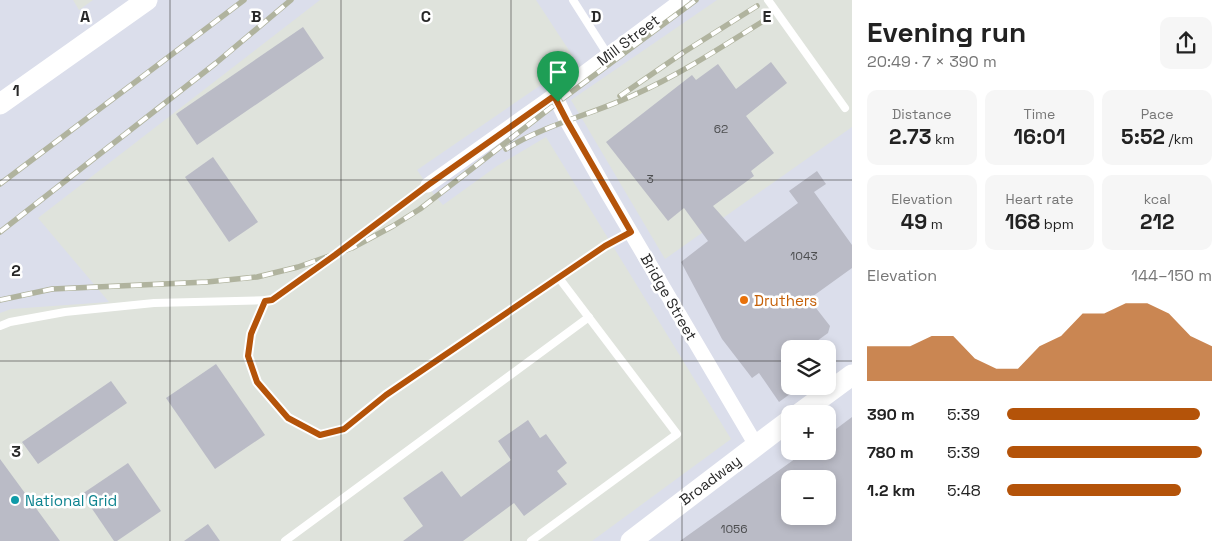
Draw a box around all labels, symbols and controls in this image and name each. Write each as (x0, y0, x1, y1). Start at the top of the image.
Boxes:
text: A (80, 6, 90, 27)
text: B (251, 6, 261, 27)
text: C (421, 6, 431, 27)
text: D (591, 6, 601, 27)
text: E (763, 6, 772, 27)
street label: Mill Street (593, 10, 663, 70)
text: Evening run (867, 14, 1026, 50)
button: share (1160, 17, 1212, 69)
pin (537, 51, 579, 102)
text: 20:49 · 7 × 390 m (867, 51, 997, 72)
icon: arrive (544, 58, 572, 86)
text: 1 (12, 80, 20, 101)
text: Distance (892, 105, 952, 123)
text: Time (1024, 105, 1055, 123)
text: Pace (1141, 105, 1174, 123)
house number: 62 (714, 121, 728, 137)
text: 2.73 (889, 123, 931, 150)
text: 16:01 (1014, 123, 1065, 150)
text: 5:52 (1121, 123, 1165, 150)
text: km (931, 130, 955, 148)
text: /km (1165, 130, 1193, 148)
house number: 3 (646, 171, 654, 187)
text: Elevation (891, 190, 953, 208)
text: Heart rate (1006, 190, 1073, 208)
text: kcal (1144, 190, 1171, 208)
text: 49 (901, 208, 927, 235)
text: 168 (1005, 208, 1040, 235)
text: 212 (1140, 208, 1174, 235)
text: m (927, 215, 943, 233)
text: bpm (1040, 215, 1074, 233)
house number: 1043 (790, 248, 818, 264)
street label: Bridge Street (636, 250, 702, 344)
text: 2 (11, 260, 21, 281)
text: Elevation (867, 265, 937, 286)
text: 144–150 m (1131, 265, 1212, 286)
place label: Druthers (754, 291, 817, 310)
marker: Druthers (738, 294, 750, 306)
map controls (781, 340, 836, 525)
button: layers (781, 340, 836, 395)
text: 390 m (867, 404, 915, 425)
text: 5:39 (947, 404, 980, 425)
button: + (781, 405, 836, 460)
text: 3 (11, 441, 21, 462)
text: 780 m (867, 442, 914, 463)
text: 5:39 (947, 442, 980, 463)
street label: Broadway (675, 451, 745, 509)
button: − (781, 470, 836, 525)
text: 1.2 km (867, 480, 915, 501)
text: 5:48 (947, 480, 981, 501)
place label: National Grid (25, 491, 117, 510)
marker: National Grid (9, 494, 21, 506)
house number: 1056 (720, 521, 748, 537)

